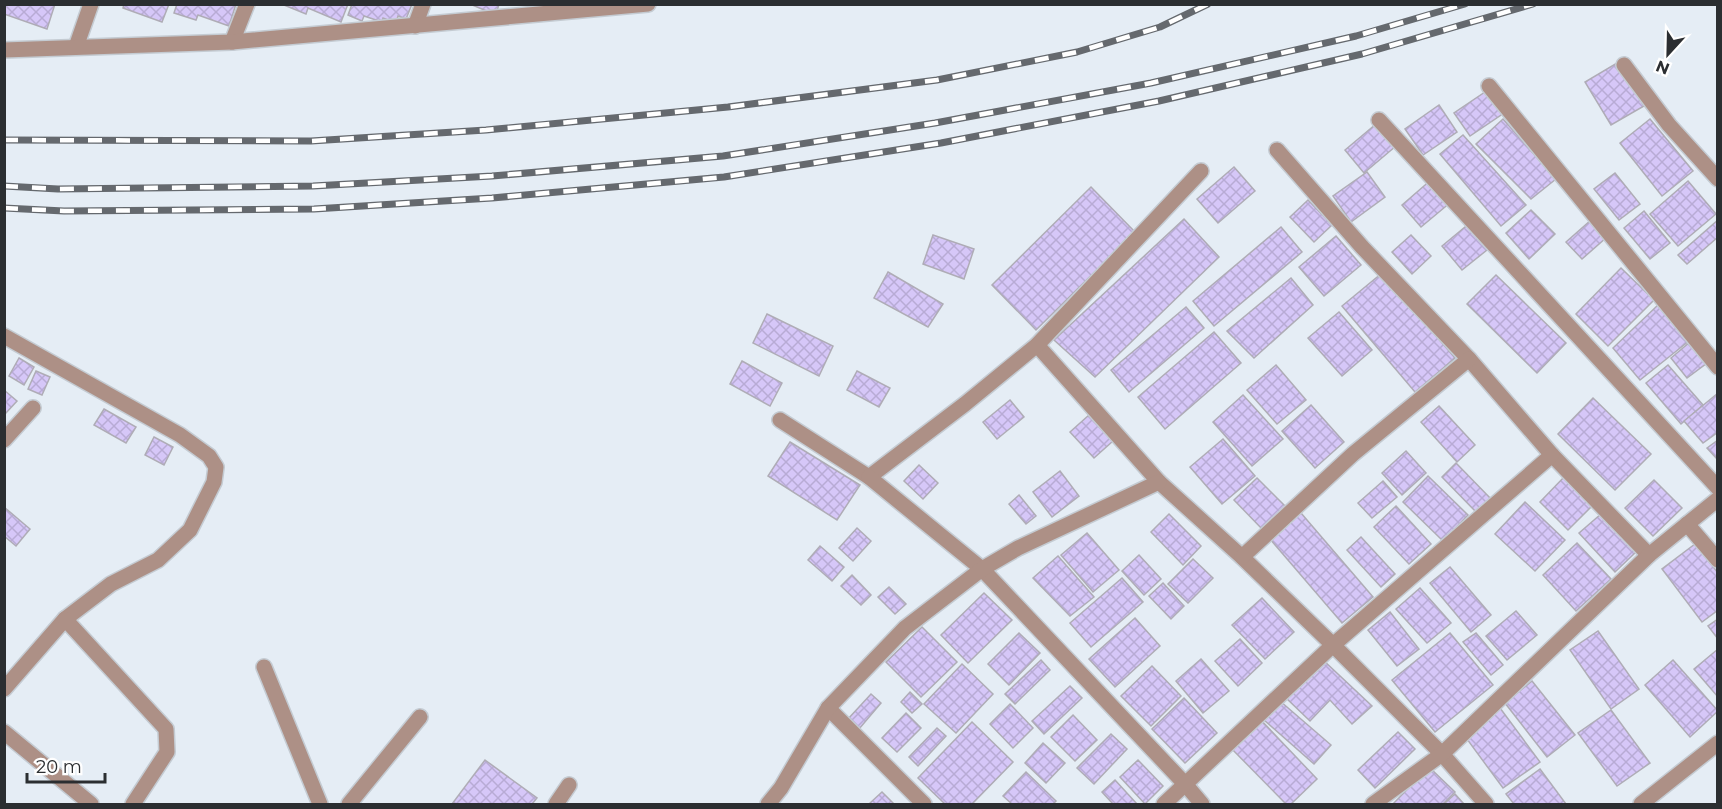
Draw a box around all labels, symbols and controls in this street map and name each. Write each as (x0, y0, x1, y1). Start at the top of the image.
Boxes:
north arrow (1638, 24, 1698, 84)
text: N (1653, 56, 1672, 79)
scale bar (27, 746, 105, 784)
text: 20 m (36, 756, 82, 778)

